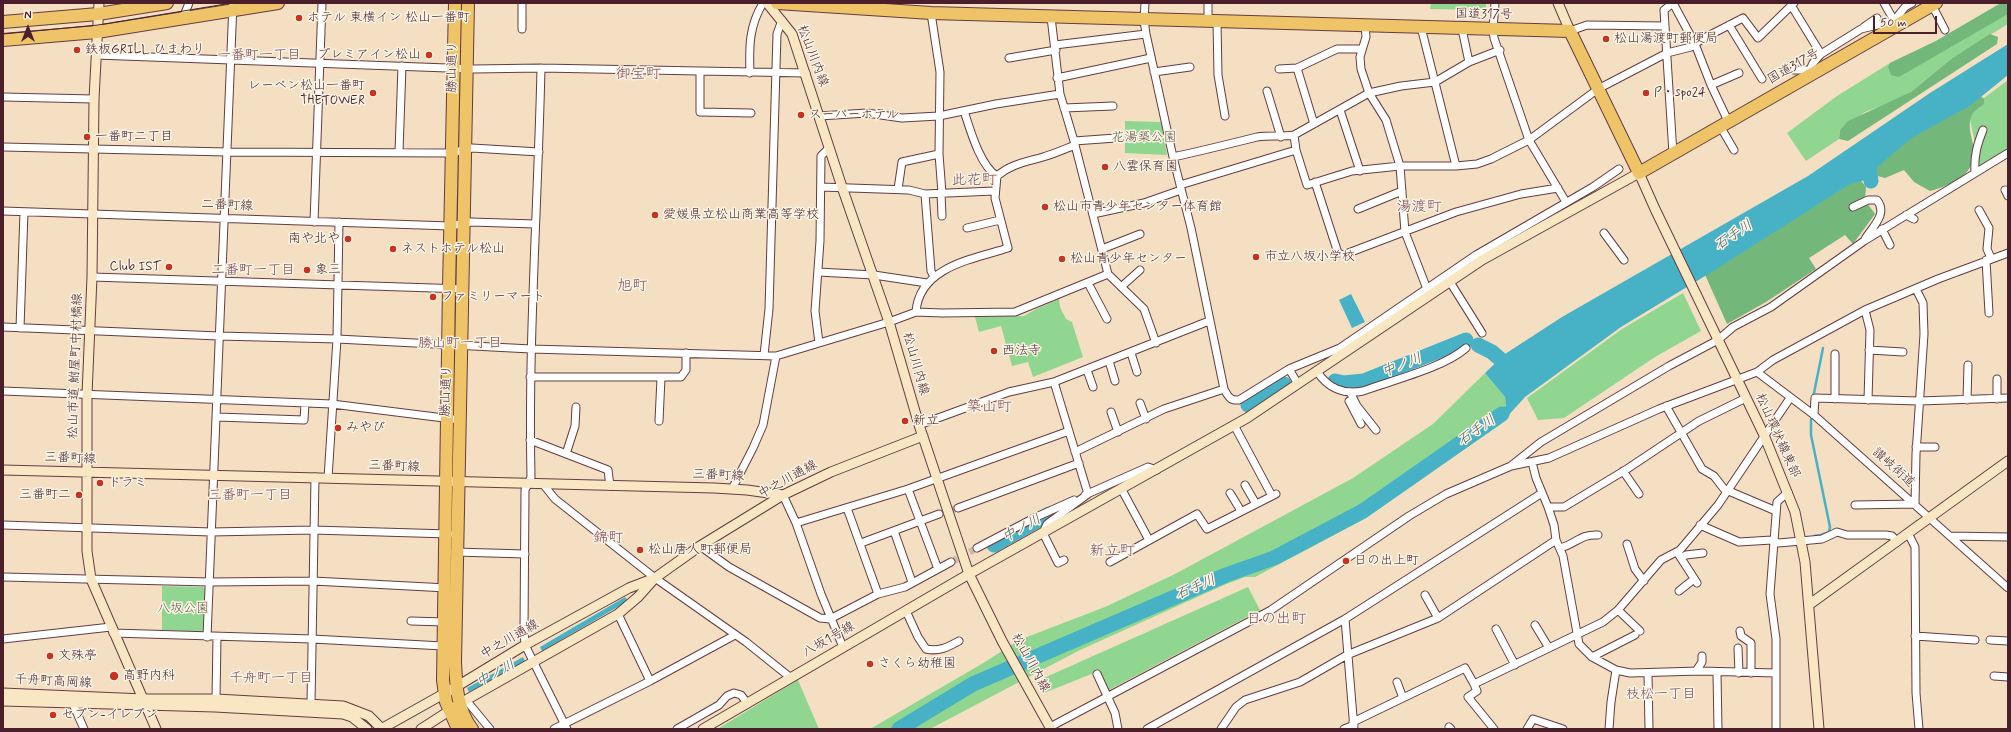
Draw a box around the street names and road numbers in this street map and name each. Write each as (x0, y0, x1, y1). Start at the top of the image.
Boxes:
street label: 国道317号 (1455, 7, 1513, 23)
street label: 松山川内線 (793, 23, 831, 89)
street label: 勝山通り (445, 41, 461, 93)
street label: 国道317号 (1765, 46, 1823, 88)
street label: 二番町線 (201, 197, 253, 215)
street label: 松山市道 鮒屋町中村橋線 (66, 293, 86, 439)
street label: 松山川内線 (899, 331, 931, 397)
street label: 勝山通り (438, 365, 456, 417)
street label: 松山環状線東部 (1751, 391, 1803, 481)
street label: 讃岐街道 (1868, 445, 1918, 491)
street label: 三番町線 (44, 450, 96, 468)
street label: 中之川通線 (756, 457, 820, 503)
street label: 三番町線 (368, 458, 420, 476)
street label: 三番町線 (692, 467, 744, 485)
street label: 中之川通線 (478, 617, 542, 663)
street label: 八坂1号線 (800, 619, 858, 661)
street label: 松山川内線 (1007, 631, 1053, 695)
street label: 千舟町高岡線 (14, 672, 92, 692)

